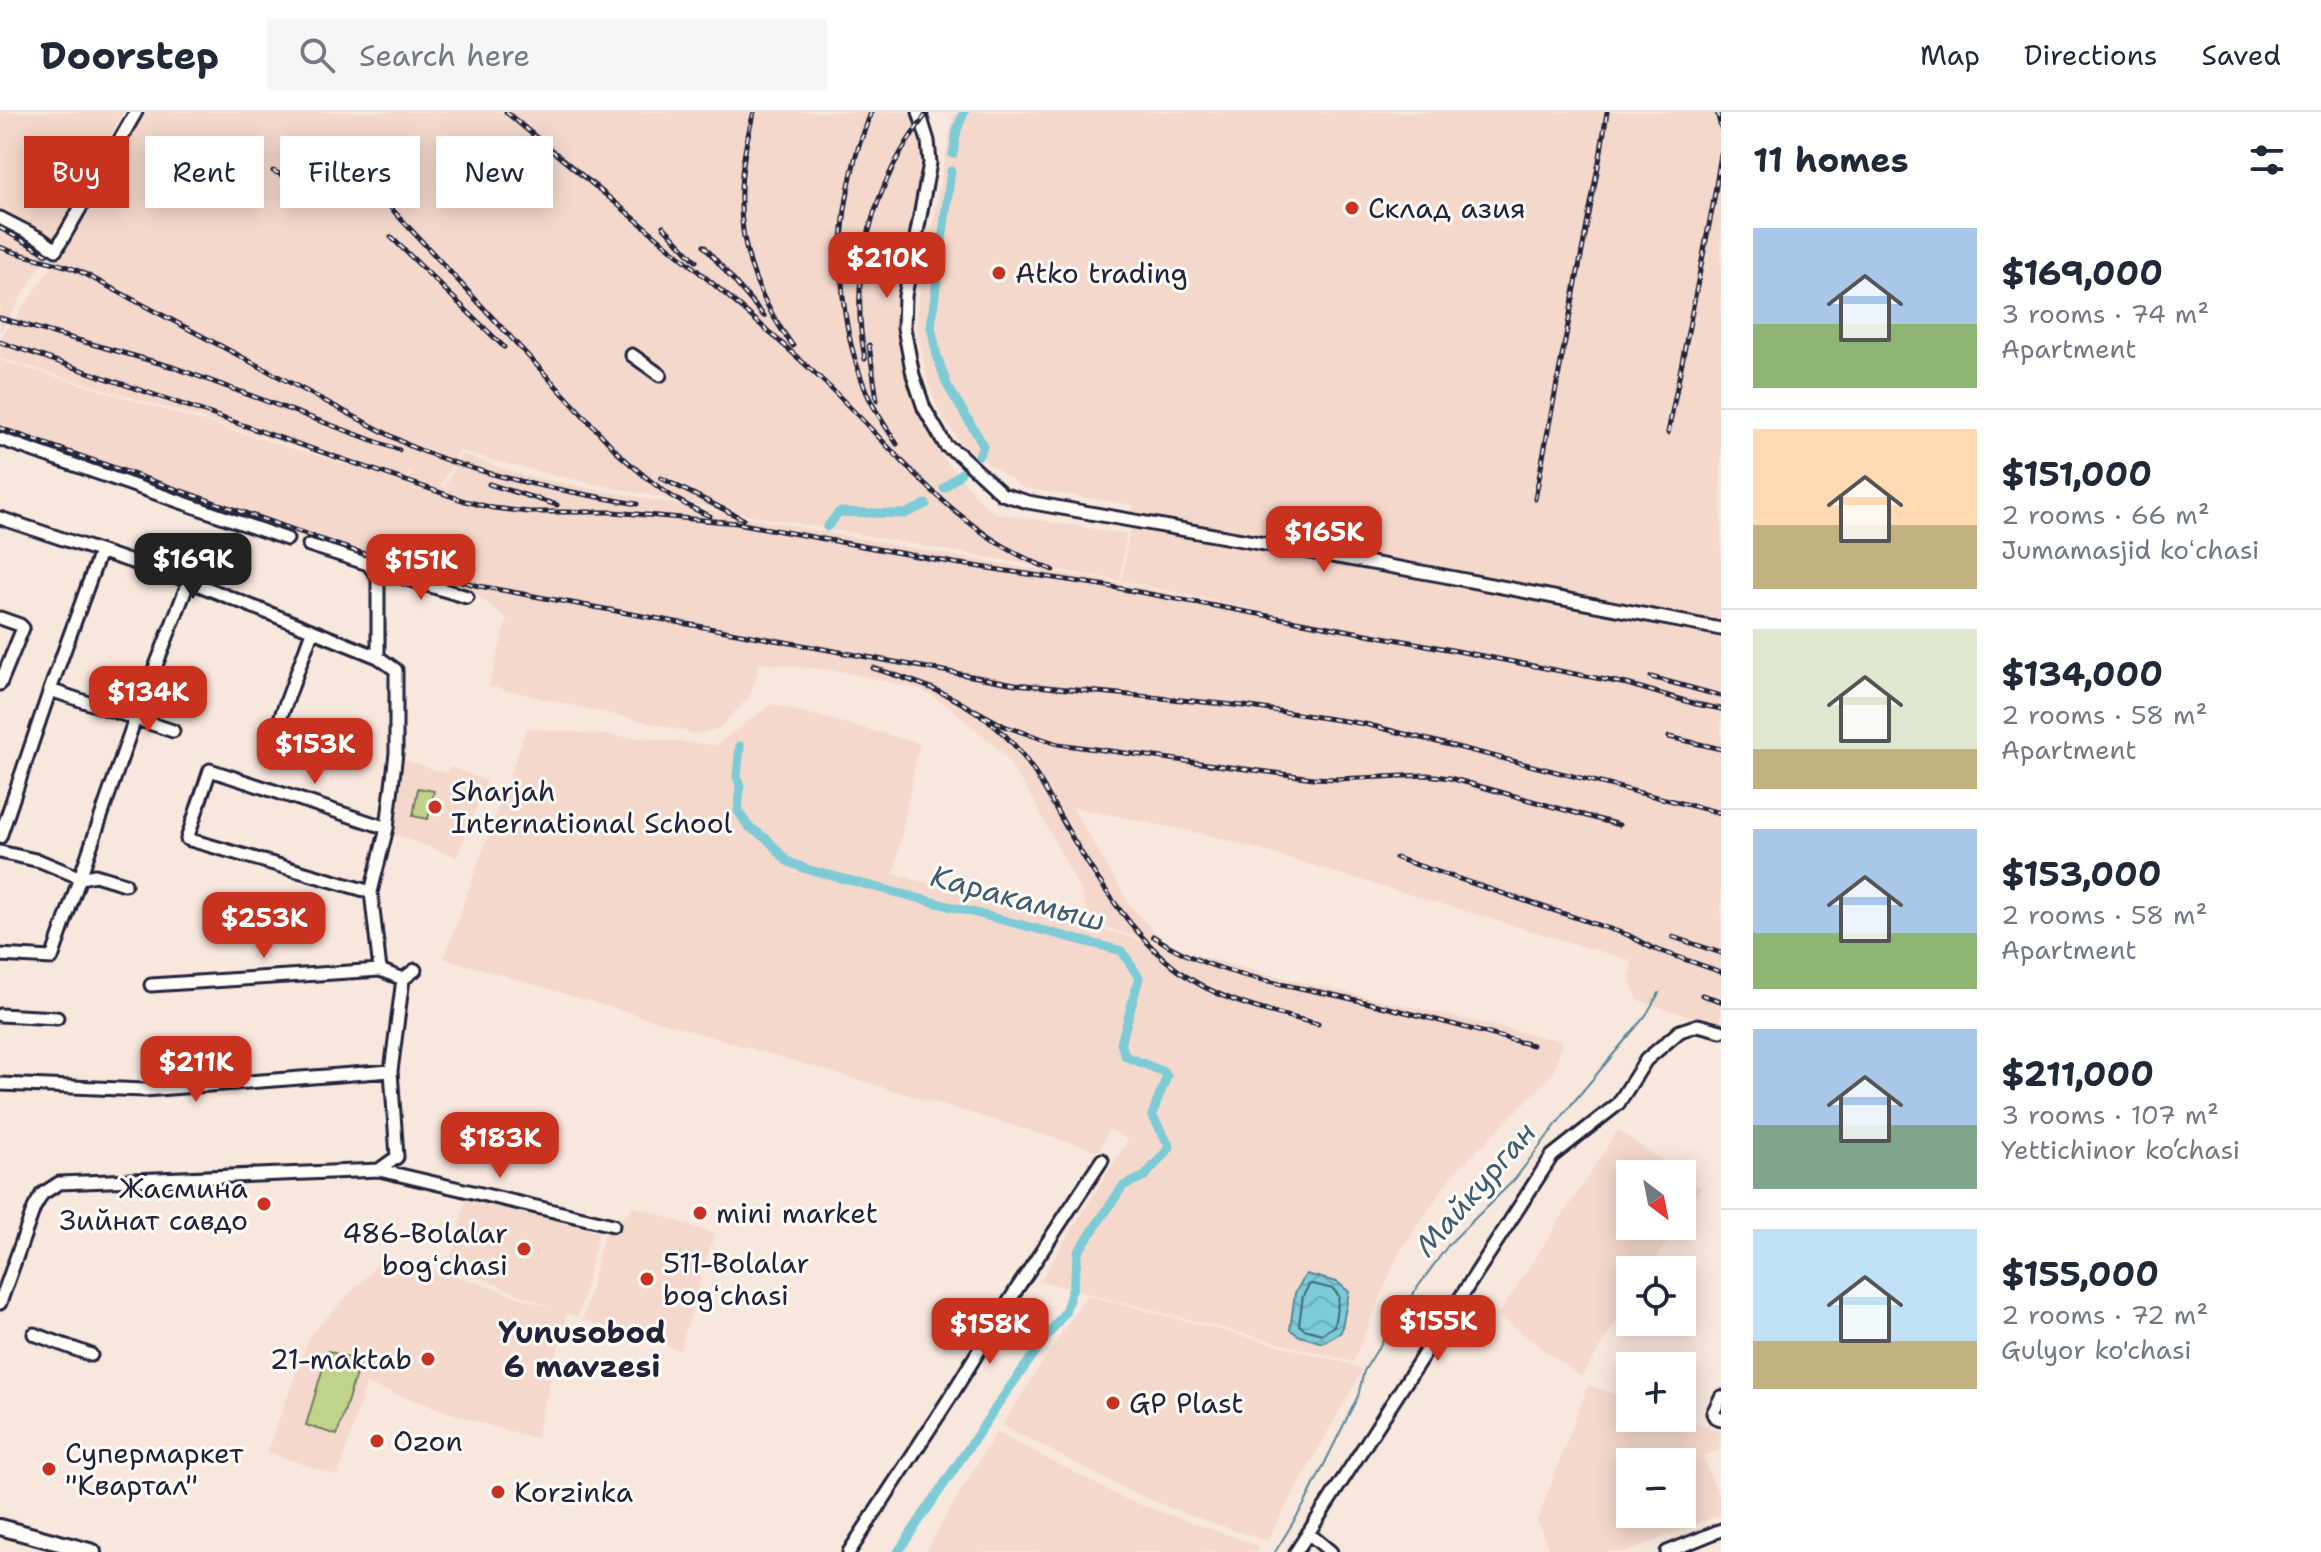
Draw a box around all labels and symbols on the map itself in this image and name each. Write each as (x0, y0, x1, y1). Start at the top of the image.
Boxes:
place label: Склад азия (1368, 189, 1526, 227)
marker: Склад азия (1343, 199, 1361, 217)
pin: $210K (831, 232, 943, 300)
place label: Atko trading (1015, 254, 1188, 292)
marker: Atko trading (990, 264, 1008, 282)
pin: $165K (1268, 506, 1380, 574)
pin: $169K (137, 533, 249, 601)
pin: $151K (365, 534, 477, 602)
pin: $134K (92, 666, 204, 734)
pin: $153K (259, 718, 371, 786)
place label: Sharjah International School (451, 772, 733, 842)
marker: Sharjah International School (426, 798, 444, 816)
water label: Каракамыш (926, 855, 1110, 941)
pin: $253K (208, 892, 320, 960)
pin: $211K (140, 1036, 252, 1104)
pin: $183K (444, 1112, 556, 1180)
water label: Майкурган (1405, 1113, 1545, 1265)
north arrow (1616, 1160, 1696, 1240)
place label: Жасмина Зийнат савдо (59, 1169, 248, 1239)
place label: mini market (716, 1194, 878, 1232)
marker: Жасмина Зийнат савдо (255, 1195, 273, 1213)
marker: mini market (691, 1204, 709, 1222)
place label: 486-Bolalar bogʻchasi (342, 1214, 508, 1284)
marker: 486-Bolalar bogʻchasi (515, 1240, 533, 1258)
place label: 511-Bolalar bogʻchasi (663, 1244, 809, 1314)
marker: 511-Bolalar bogʻchasi (638, 1270, 656, 1288)
pin: $155K (1382, 1295, 1494, 1363)
pin: $158K (934, 1298, 1046, 1366)
district label: Yunusobod 6 mavzesi (498, 1312, 666, 1387)
place label: 21-maktab (269, 1340, 412, 1378)
marker: 21-maktab (419, 1350, 437, 1368)
place label: GP Plast (1129, 1384, 1244, 1422)
marker: GP Plast (1104, 1394, 1122, 1412)
place label: Ozon (393, 1422, 463, 1460)
marker: Ozon (368, 1432, 386, 1450)
place label: Супермаркет "Квартал" (65, 1434, 244, 1504)
marker: Супермаркет "Квартал" (40, 1460, 58, 1478)
place label: Korzinka (514, 1473, 633, 1511)
marker: Korzinka (489, 1483, 507, 1501)

